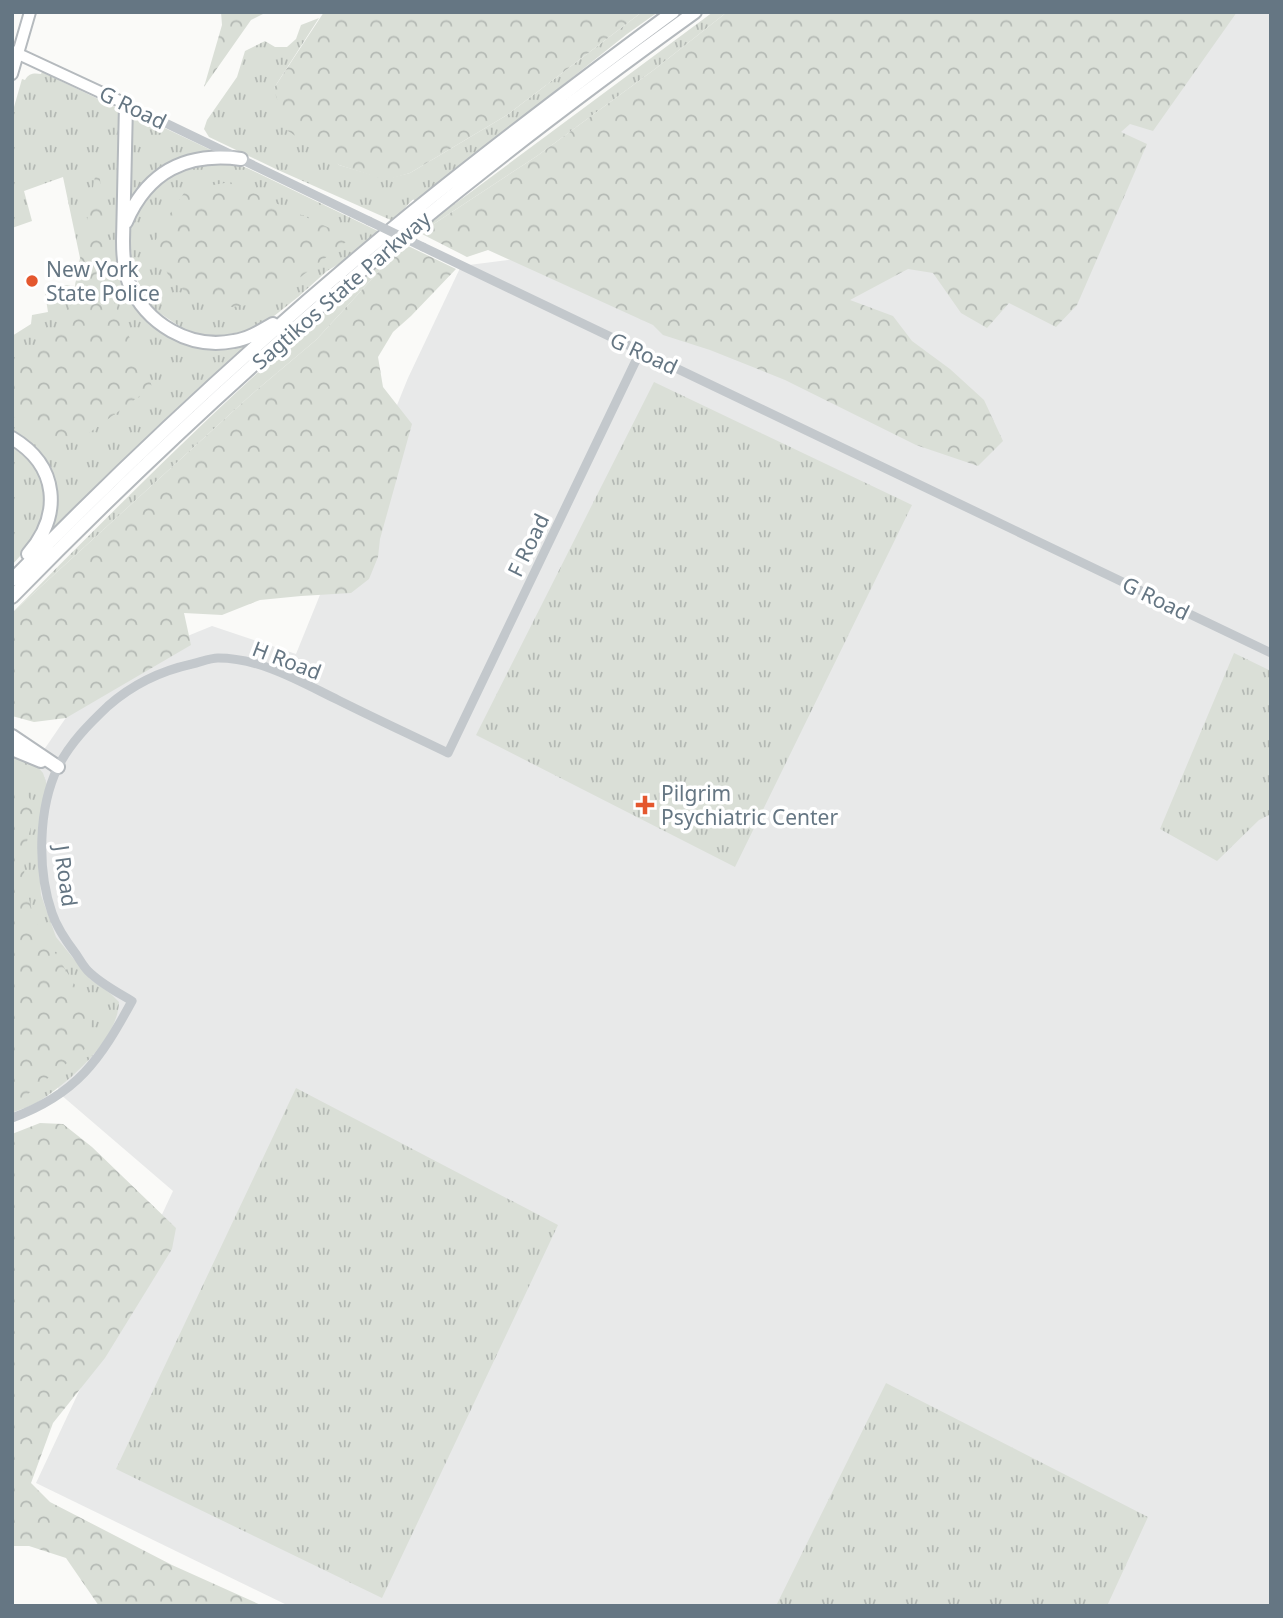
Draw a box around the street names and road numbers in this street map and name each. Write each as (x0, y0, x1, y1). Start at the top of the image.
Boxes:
street label: G Road (95, 79, 171, 135)
street label: Sagtikos State Parkway (246, 205, 436, 375)
street label: G Road (606, 325, 682, 381)
street label: F Road (501, 509, 555, 581)
street label: G Road (1118, 570, 1194, 626)
street label: H Road (249, 634, 325, 686)
street label: J Road (48, 842, 84, 908)

